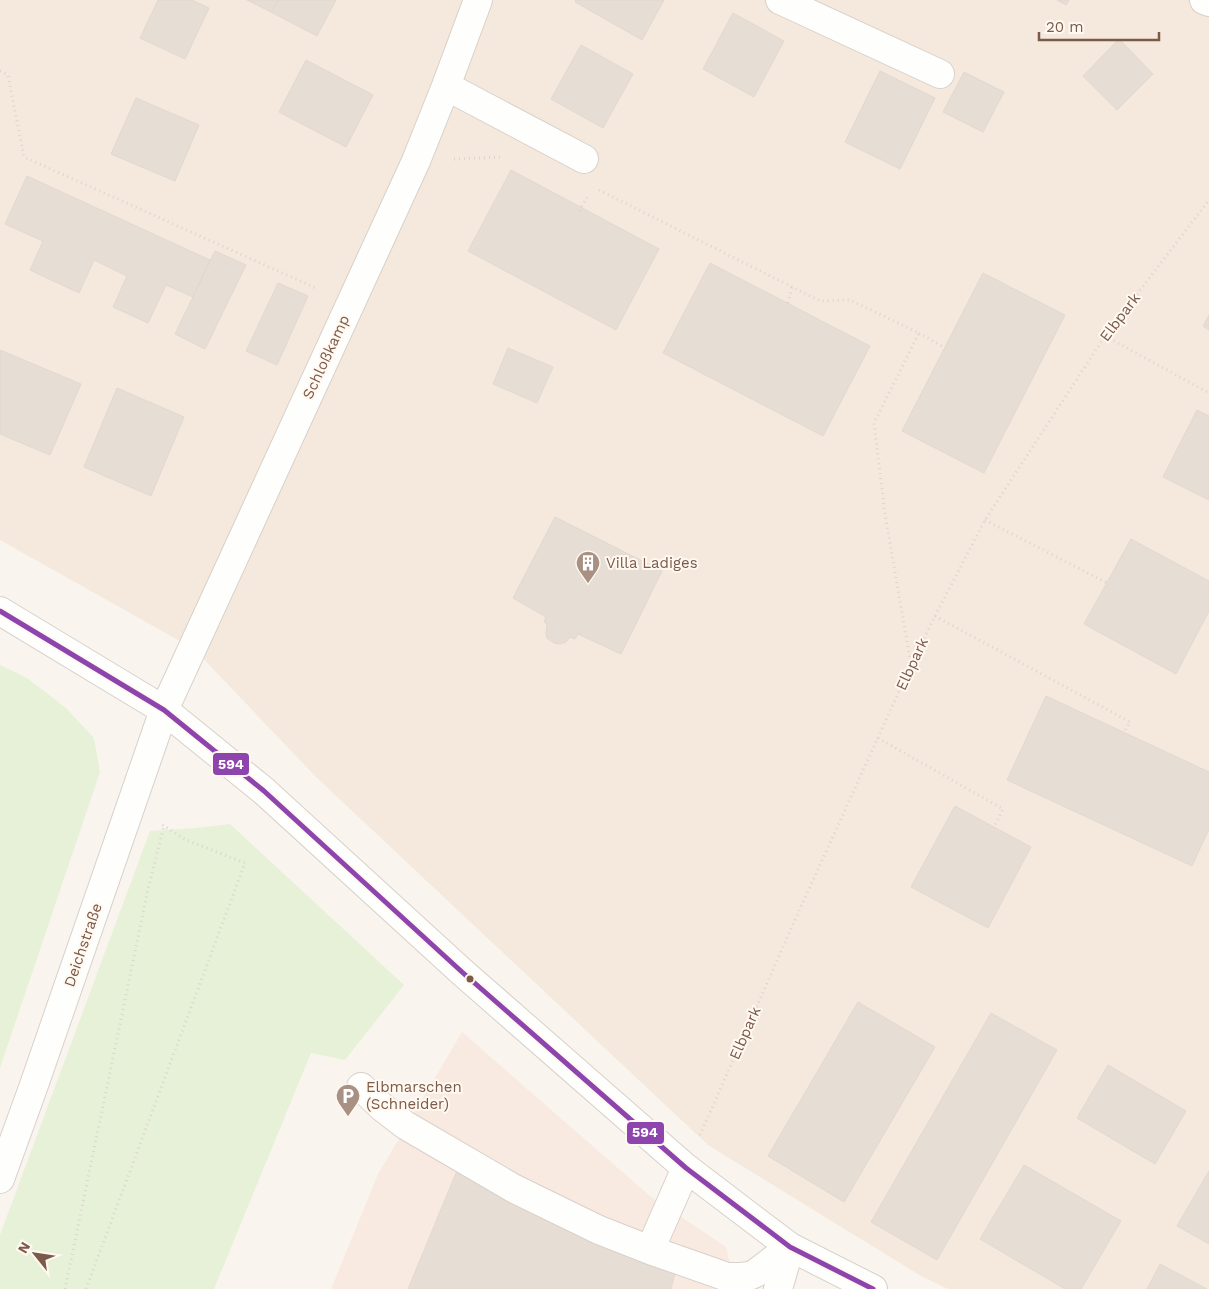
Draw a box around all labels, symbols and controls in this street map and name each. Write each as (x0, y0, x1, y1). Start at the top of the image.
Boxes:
scale bar (1039, 10, 1159, 42)
text: 20 m (1046, 18, 1084, 36)
street label: Elbpark (1096, 289, 1144, 345)
street label: Schloßkamp (299, 312, 353, 402)
building icon: Villa Ladiges (575, 550, 601, 584)
place label: Villa Ladiges (606, 554, 698, 572)
street label: Elbpark (892, 634, 932, 693)
line badge: 594 (212, 752, 250, 776)
text: 594 (218, 756, 244, 772)
street label: Deichstraße (60, 901, 106, 989)
unlabelled marker (465, 974, 475, 984)
street label: Elbpark (725, 1003, 765, 1062)
place label: Elbmarschen (Schneider) (366, 1078, 462, 1113)
parking icon: Elbmarschen (Schneider) (335, 1083, 361, 1117)
line badge: 594 (626, 1121, 665, 1145)
text: 594 (632, 1124, 658, 1140)
north arrow (10, 1229, 60, 1279)
text: N (14, 1239, 33, 1256)

